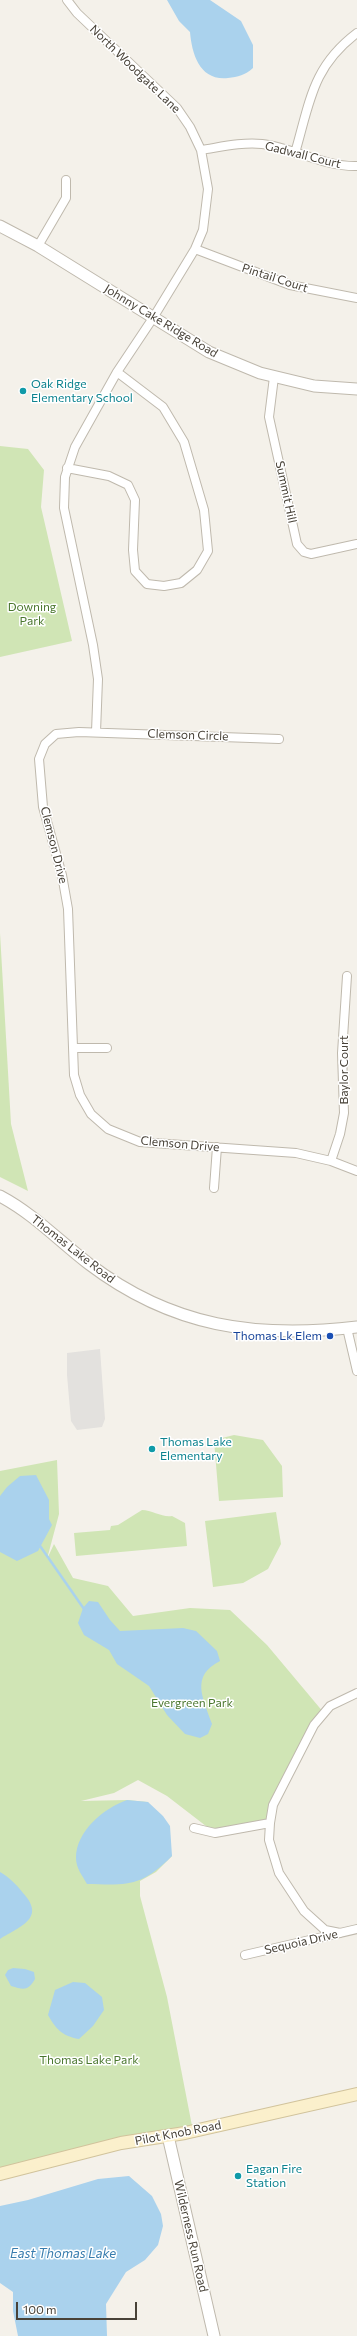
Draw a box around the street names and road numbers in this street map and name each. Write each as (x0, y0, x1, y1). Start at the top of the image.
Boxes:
street label: North Woodgate Lane (87, 22, 183, 116)
street label: Gadwall Court (263, 139, 343, 171)
street label: Pintail Court (240, 261, 310, 295)
street label: Johnny Cake Ridge Road (102, 281, 220, 361)
street label: Summit Hill (272, 460, 300, 524)
street label: Clemson Circle (147, 726, 229, 744)
street label: Clemson Drive (37, 805, 71, 885)
street label: Baylor Court (337, 1035, 351, 1105)
street label: Clemson Drive (140, 1133, 220, 1155)
street label: Thomas Lake Road (28, 1212, 118, 1286)
street label: Sequoia Drive (263, 1927, 339, 1957)
street label: Pilot Knob Road (134, 2118, 222, 2148)
street label: Wilderness Run Road (171, 2178, 211, 2294)

